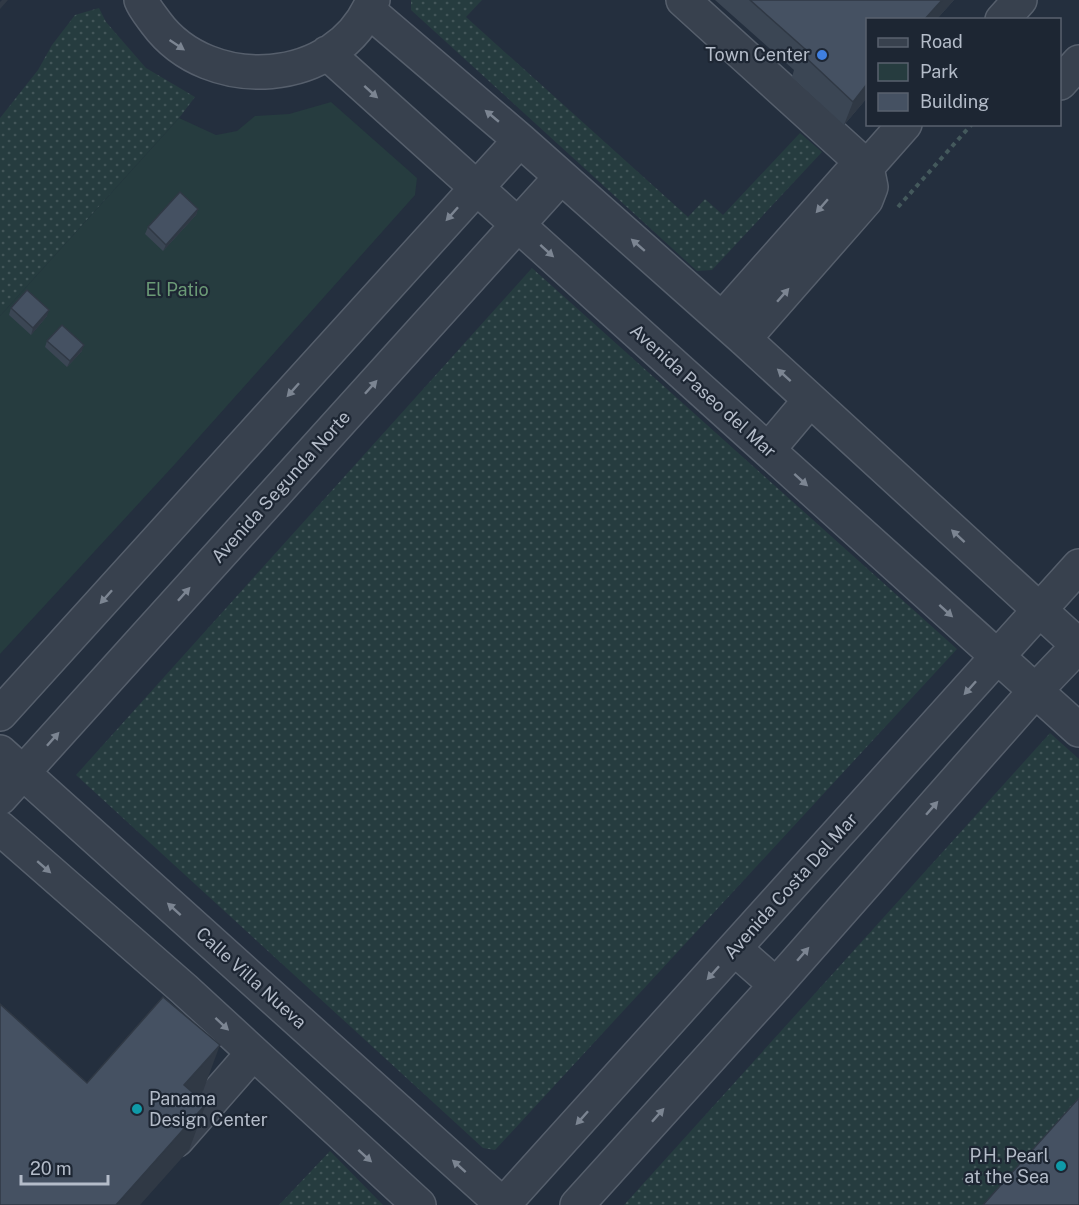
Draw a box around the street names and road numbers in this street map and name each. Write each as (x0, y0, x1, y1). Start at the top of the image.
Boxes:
street label: Avenida Paseo del Mar (626, 320, 781, 462)
street label: Avenida Segunda Norte (207, 406, 354, 567)
street label: Avenida Costa Del Mar (720, 809, 862, 963)
street label: Calle Villa Nueva (192, 923, 311, 1033)

